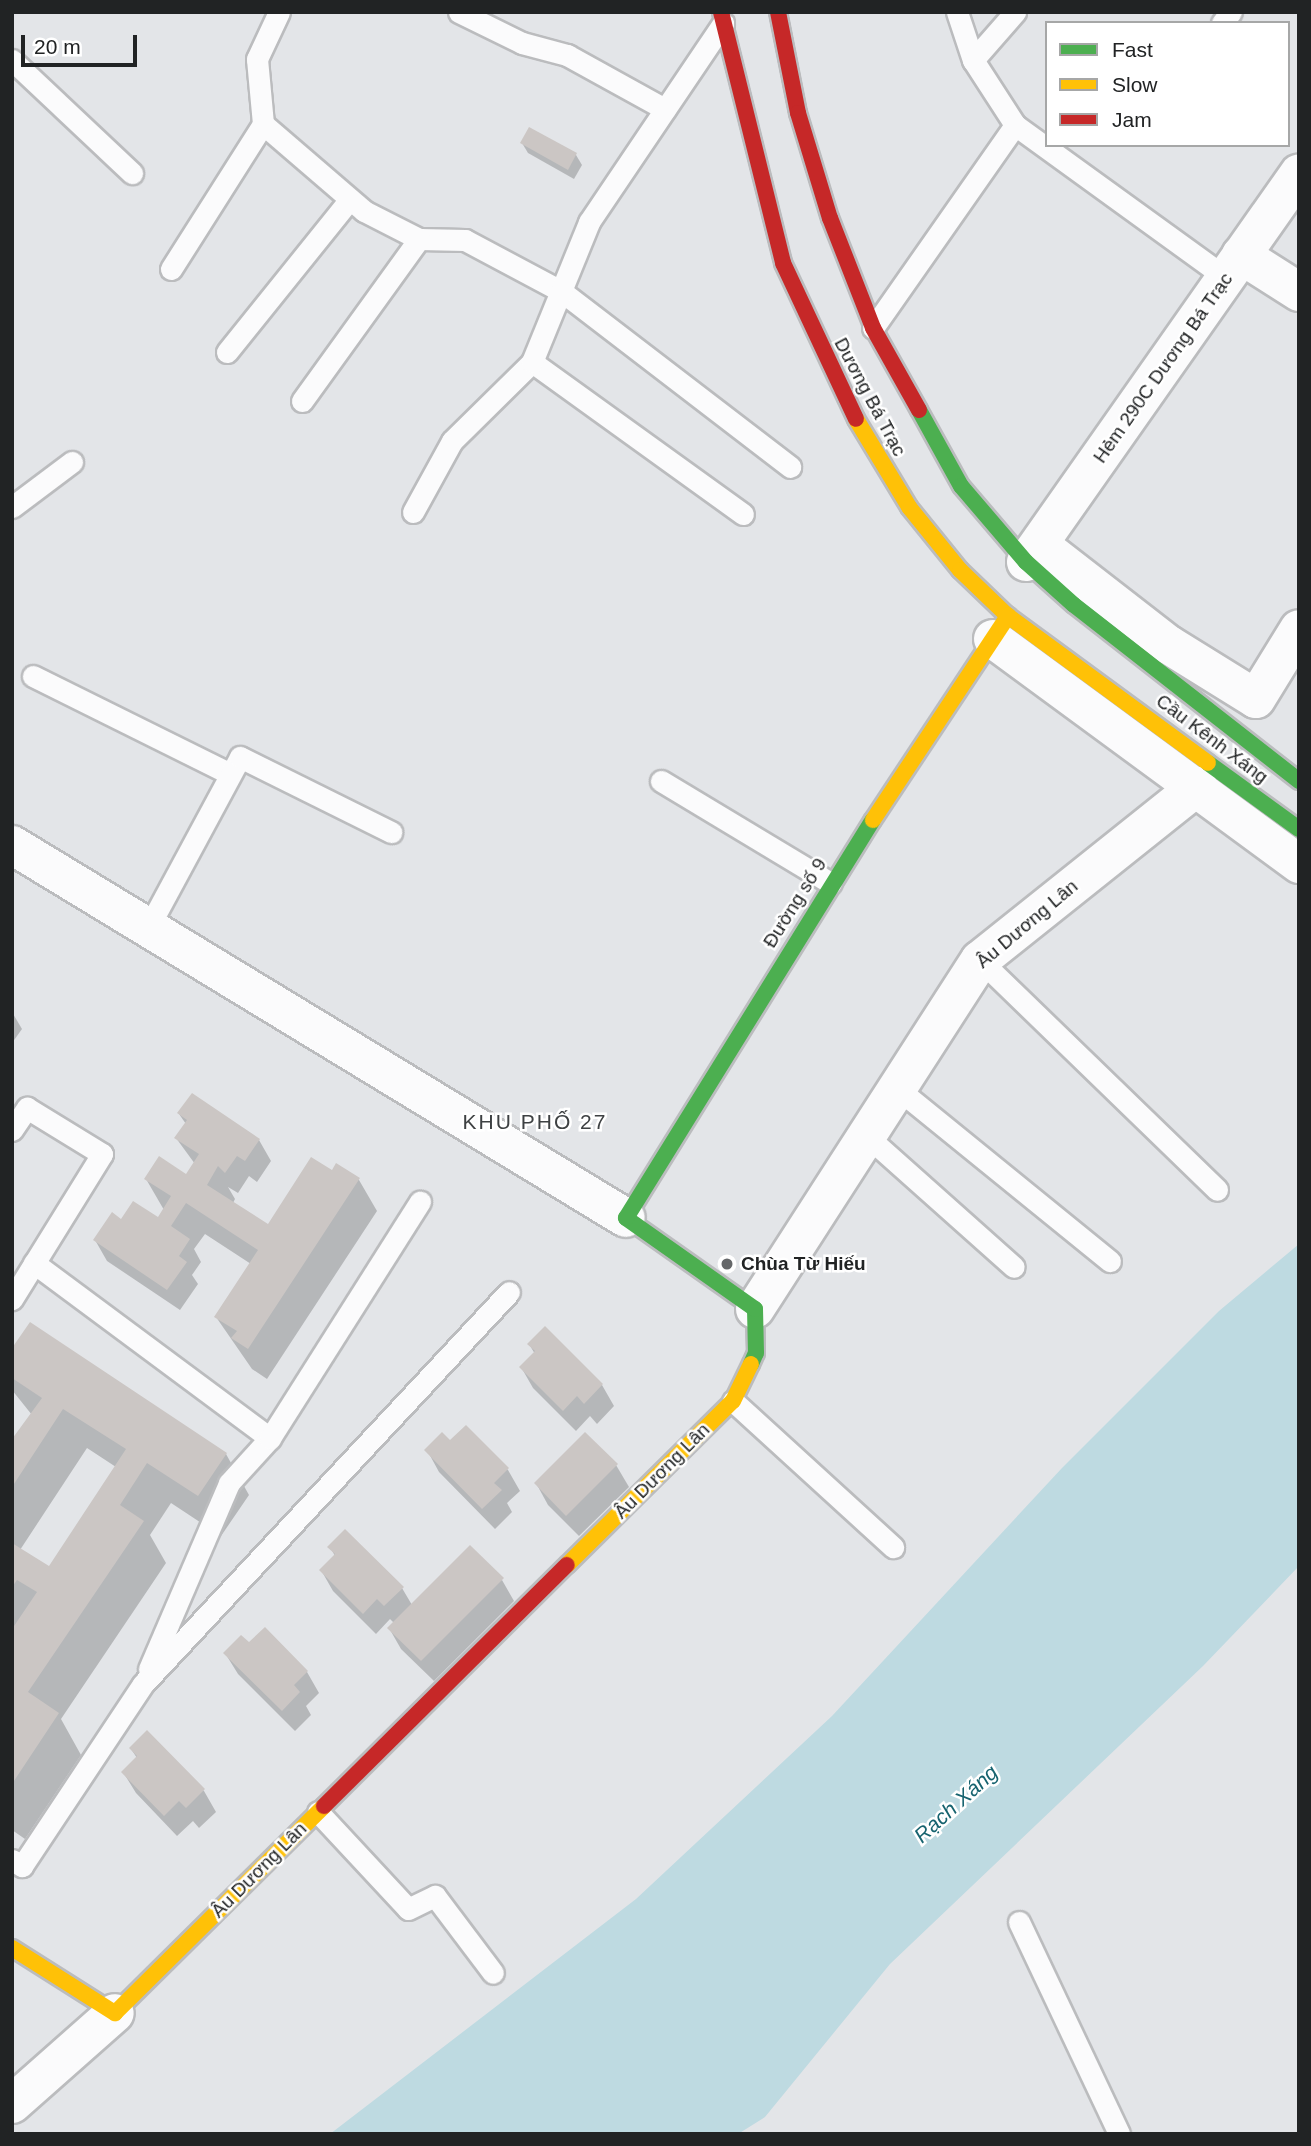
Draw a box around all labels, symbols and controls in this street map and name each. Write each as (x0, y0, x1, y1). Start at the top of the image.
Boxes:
scale bar (24, 21, 140, 65)
legend (1045, 21, 1290, 147)
text: 20 m (34, 35, 81, 58)
text: Fast (1112, 38, 1153, 61)
text: Slow (1112, 73, 1158, 96)
text: Jam (1112, 108, 1152, 131)
street label: Hẻm 290C Dương Bá Trạc (1088, 268, 1238, 468)
street label: Dương Bá Trạc (829, 334, 911, 460)
street label: Cầu Kênh Xáng (1152, 690, 1272, 788)
street label: Đường số 9 (759, 854, 831, 952)
street label: Âu Dương Lân (972, 875, 1082, 973)
district label: KHU PHỐ 27 (464, 1109, 606, 1135)
place label: Chùa Từ Hiếu (741, 1253, 866, 1275)
marker: Chùa Từ Hiếu (719, 1256, 735, 1272)
street label: Âu Dương Lân (610, 1419, 714, 1523)
water label: Rạch Xáng (909, 1760, 1003, 1848)
street label: Âu Dương Lân (207, 1818, 311, 1922)

